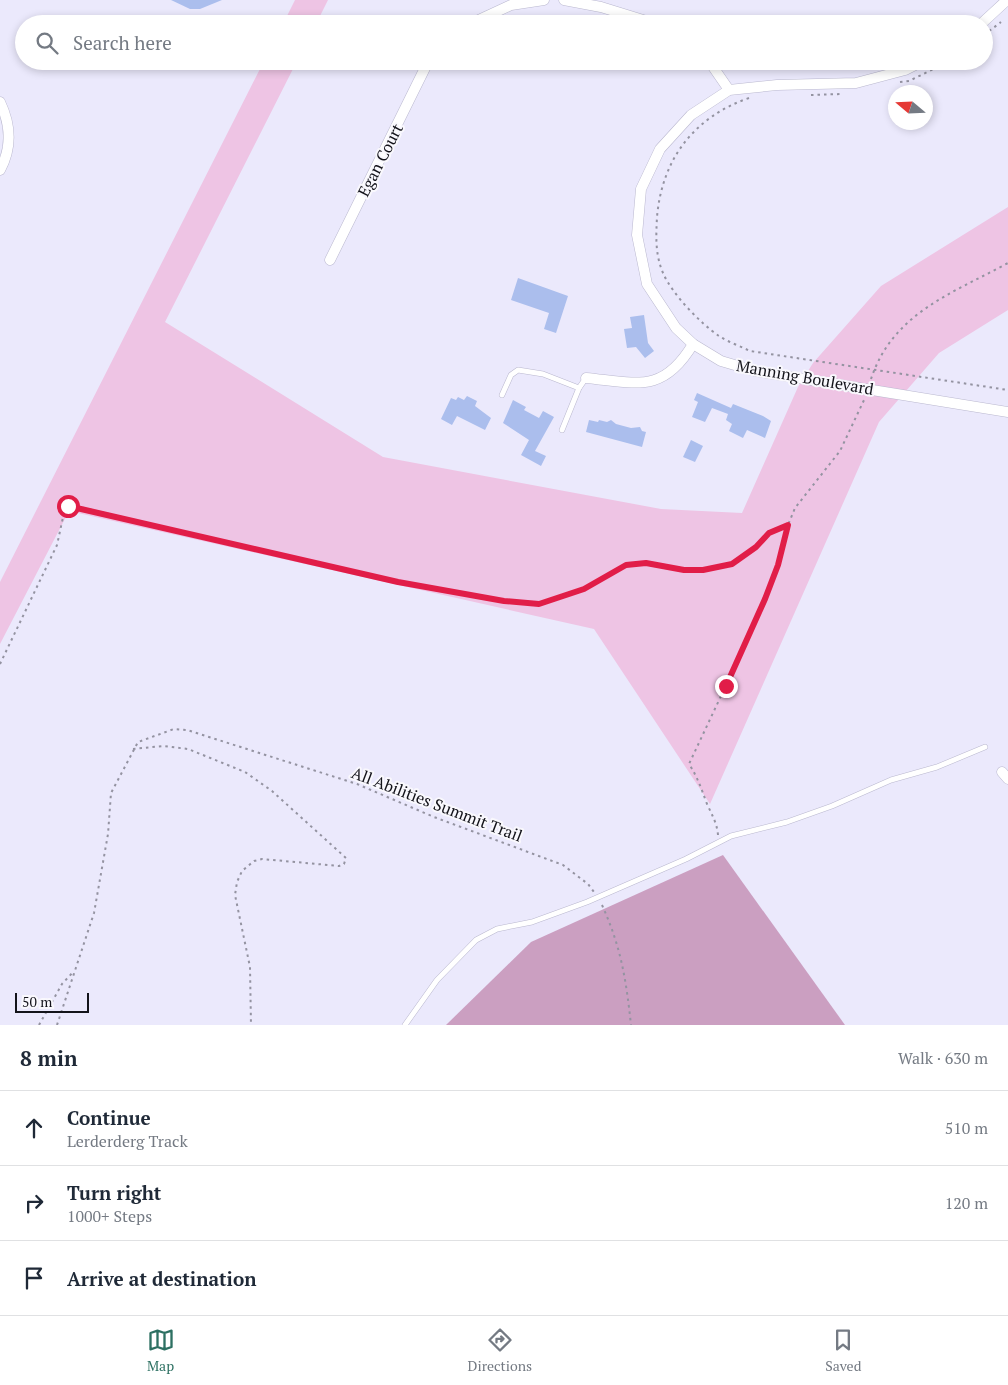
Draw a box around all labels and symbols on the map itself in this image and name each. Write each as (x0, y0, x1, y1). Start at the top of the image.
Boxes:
north arrow (888, 85, 933, 130)
street label: Egan Court (352, 120, 408, 200)
street label: Manning Boulevard (735, 354, 876, 400)
route start (57, 495, 80, 518)
route end (715, 675, 738, 698)
street label: All Abilities Summit Trail (348, 761, 526, 847)
scale bar (15, 990, 89, 1013)

